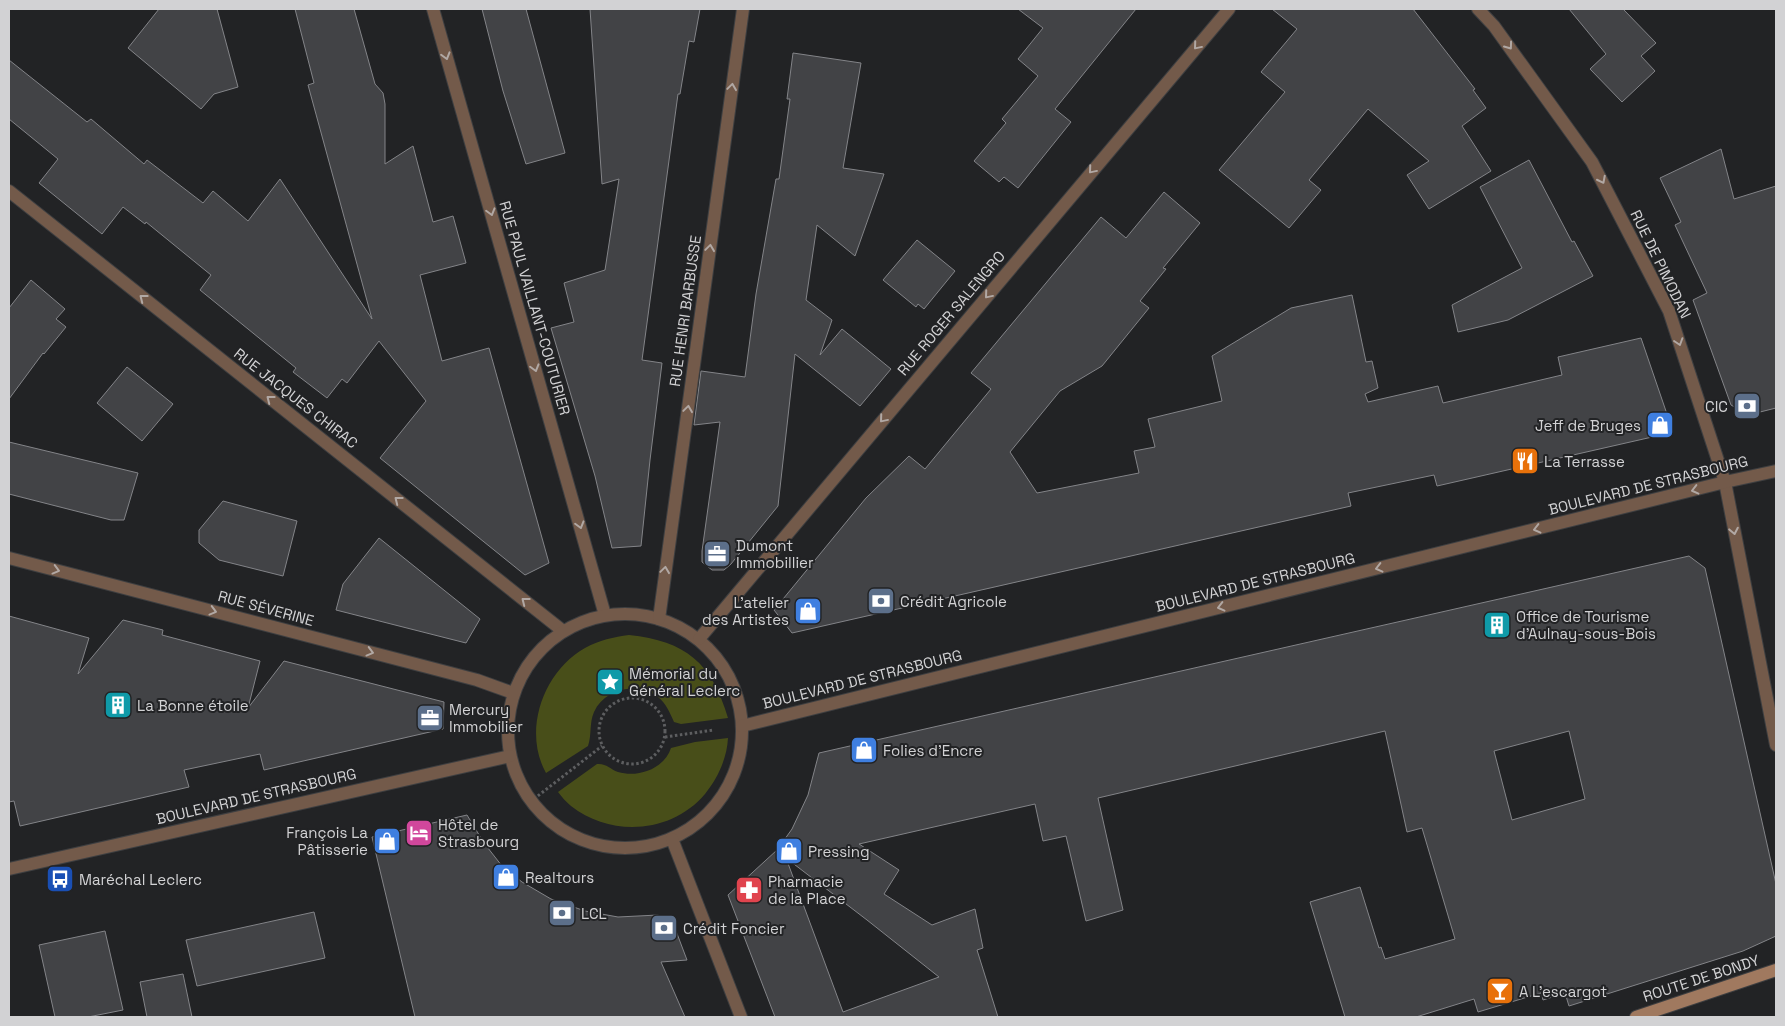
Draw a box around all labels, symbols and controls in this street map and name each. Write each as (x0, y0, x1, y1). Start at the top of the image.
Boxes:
one-way arrow (1195, 40, 1203, 49)
one-way arrow (1503, 41, 1512, 50)
one-way arrow (441, 51, 451, 59)
one-way arrow (726, 83, 737, 91)
one-way arrow (1089, 165, 1098, 174)
one-way arrow (1596, 174, 1606, 183)
street label: RUE PAUL VAILLANT-COUTURIER (495, 199, 575, 417)
one-way arrow (485, 207, 495, 216)
street label: RUE DE PIMODAN (1626, 207, 1696, 321)
street label: RUE HENRI BARBUSSE (665, 234, 705, 388)
one-way arrow (704, 244, 715, 252)
street label: RUE ROGER SALENGRO (893, 247, 1009, 379)
one-way arrow (984, 289, 993, 298)
one-way arrow (140, 295, 149, 303)
one-way arrow (1673, 337, 1683, 345)
street label: RUE JACQUES CHIRAC (230, 344, 362, 452)
one-way arrow (530, 364, 540, 372)
bank icon: CIC (1732, 391, 1762, 421)
one-way arrow (267, 396, 276, 404)
place label: CIC (1705, 397, 1728, 416)
one-way arrow (682, 405, 692, 414)
shop icon: Jeff de Bruges (1645, 410, 1675, 440)
one-way arrow (880, 413, 889, 422)
place label: Jeff de Bruges (1535, 416, 1641, 435)
restaurant icon: La Terrasse (1510, 446, 1540, 476)
street label: BOULEVARD DE STRASBOURG (1546, 451, 1750, 519)
place label: La Terrasse (1544, 452, 1625, 471)
one-way arrow (1691, 484, 1699, 494)
one-way arrow (394, 496, 403, 505)
one-way arrow (574, 520, 584, 528)
one-way arrow (1532, 523, 1541, 534)
one-way arrow (1729, 527, 1739, 535)
place label: Dumont Immobillier (736, 536, 814, 572)
office icon: Dumont Immobillier (702, 539, 732, 569)
street label: BOULEVARD DE STRASBOURG (1153, 548, 1357, 616)
one-way arrow (1375, 562, 1384, 573)
one-way arrow (51, 564, 60, 575)
one-way arrow (660, 566, 670, 575)
street label: RUE SÉVERINE (216, 586, 316, 630)
bank icon: Crédit Agricole (866, 586, 896, 616)
place label: Crédit Agricole (900, 592, 1007, 611)
place label: L'atelier des Artistes (702, 593, 789, 629)
shop icon: L'atelier des Artistes (793, 596, 823, 626)
one-way arrow (522, 598, 531, 606)
one-way arrow (1217, 601, 1226, 612)
one-way arrow (209, 605, 218, 616)
place label: Office de Tourisme d’Aulnay-sous-Bois (1516, 607, 1656, 643)
building icon: Office de Tourisme d’Aulnay-sous-Bois (1482, 610, 1512, 640)
street label: BOULEVARD DE STRASBOURG (760, 645, 964, 713)
one-way arrow (366, 646, 375, 657)
place label: Mémorial du Général Leclerc (629, 664, 740, 700)
place icon: Mémorial du Général Leclerc (595, 667, 625, 697)
building icon: La Bonne étoile (103, 690, 133, 720)
place label: La Bonne étoile (137, 696, 249, 715)
place label: Mercury Immobilier (449, 700, 523, 736)
office icon: Mercury Immobilier (415, 703, 445, 733)
shop icon: Folies d'Encre (849, 735, 879, 765)
place label: Folies d'Encre (883, 741, 983, 760)
street label: BOULEVARD DE STRASBOURG (154, 764, 358, 828)
place label: Hôtel de Strasbourg (438, 815, 519, 851)
hotel icon: Hôtel de Strasbourg (404, 818, 434, 848)
place label: François La Pâtisserie (286, 823, 368, 859)
shop icon: François La Pâtisserie (372, 826, 402, 856)
shop icon: Pressing (774, 836, 804, 866)
place label: Pressing (808, 842, 870, 861)
shop icon: Realtours (491, 862, 521, 892)
bus stop icon: Maréchal Leclerc (45, 864, 75, 894)
place label: Realtours (525, 868, 594, 887)
place label: Maréchal Leclerc (79, 870, 202, 889)
place label: Pharmacie de la Place (768, 872, 846, 908)
pharmacy icon: Pharmacie de la Place (734, 875, 764, 905)
bank icon: LCL (547, 898, 577, 928)
place label: LCL (581, 904, 607, 923)
bank icon: Crédit Foncier (649, 913, 679, 943)
place label: Crédit Foncier (683, 919, 785, 938)
street label: ROUTE DE BONDY (1640, 950, 1762, 1006)
bar icon: A L'escargot (1485, 976, 1515, 1006)
place label: A L'escargot (1519, 982, 1607, 1001)

